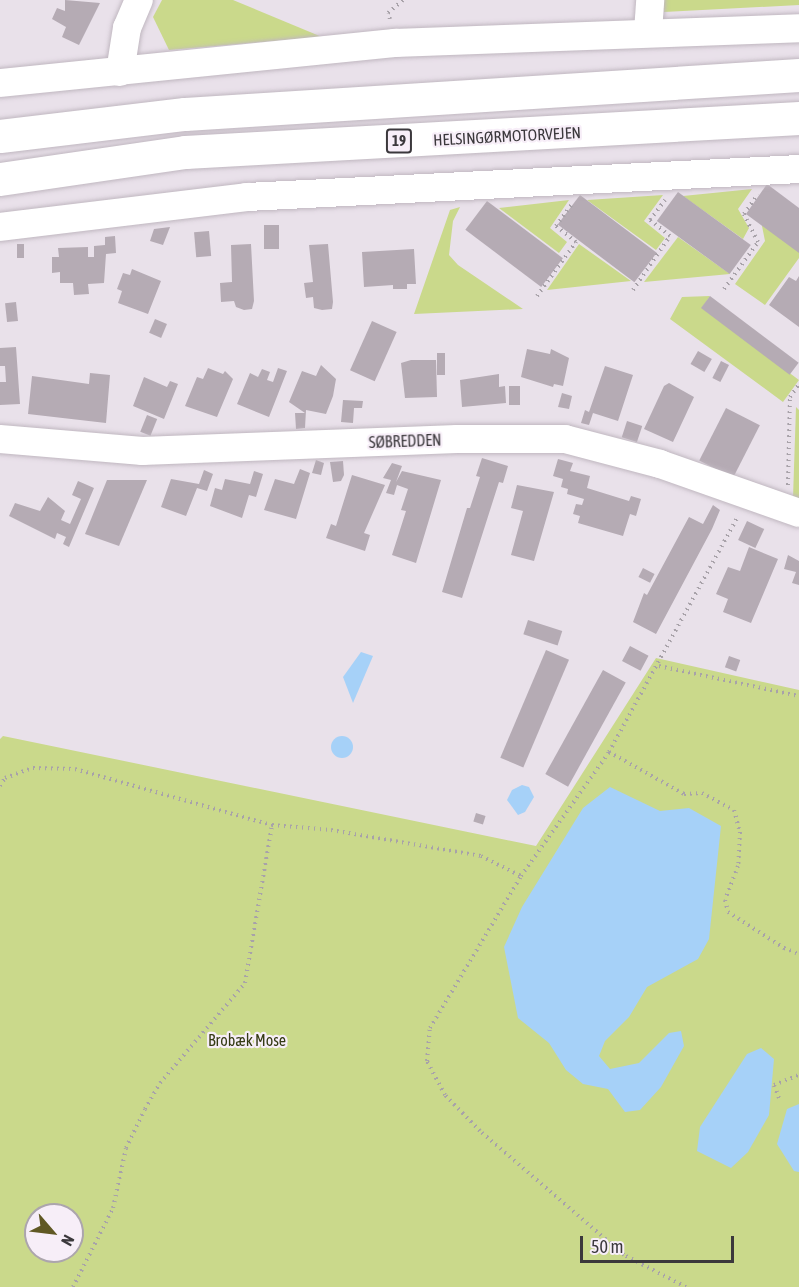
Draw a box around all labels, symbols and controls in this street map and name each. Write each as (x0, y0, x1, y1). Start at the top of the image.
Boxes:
street label: HELSINGØRMOTORVEJEN (433, 123, 581, 149)
road number: 19 (386, 129, 412, 153)
street label: SØBREDDEN (368, 430, 442, 452)
park label: Brobæk Mose (208, 1030, 286, 1050)
north arrow (24, 1203, 84, 1263)
scale bar (583, 1224, 738, 1262)
text: N (58, 1232, 78, 1249)
text: 50 m (591, 1236, 623, 1257)

